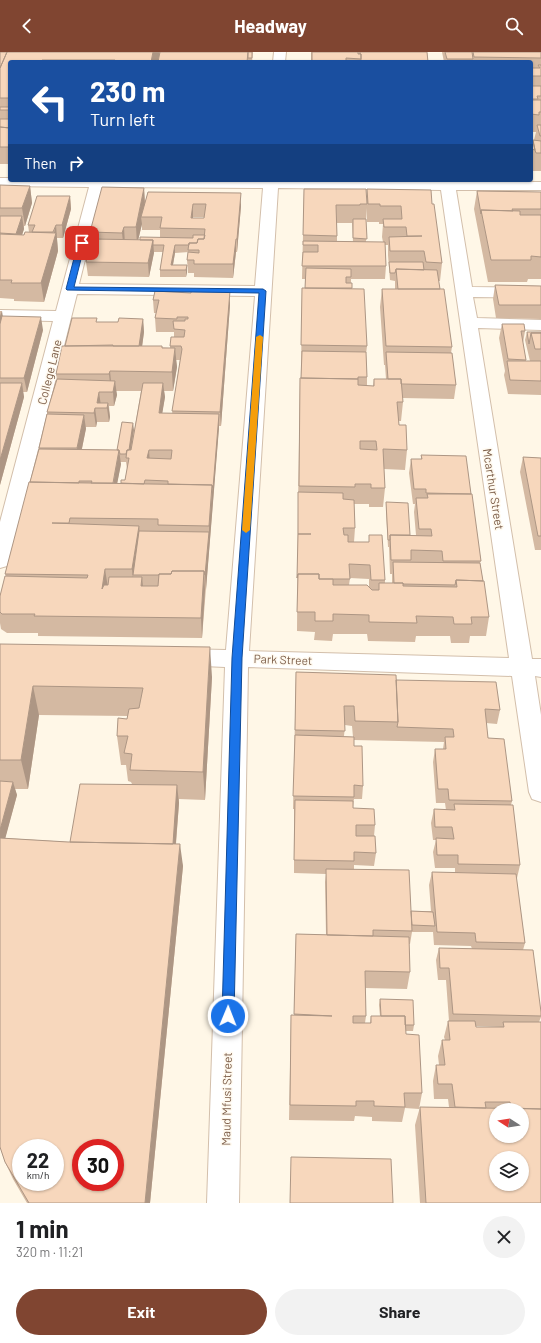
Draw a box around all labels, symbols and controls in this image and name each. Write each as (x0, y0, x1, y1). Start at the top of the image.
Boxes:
icon: back (16, 15, 38, 37)
text: Headway (234, 15, 307, 37)
icon: search (503, 15, 525, 37)
text: 230 m (90, 74, 165, 108)
icon: left (24, 76, 76, 128)
text: Turn left (90, 108, 156, 130)
icon: right (65, 152, 87, 174)
text: Then (24, 154, 57, 172)
pin (65, 226, 99, 260)
icon: arrive (71, 232, 93, 254)
street label: College Lane (34, 338, 64, 406)
street label: Mcarthur Street (481, 447, 507, 531)
street label: Park Street (253, 651, 313, 667)
position arrow (207, 995, 249, 1037)
street label: Maud Mfusi Street (218, 1052, 234, 1146)
north arrow (489, 1103, 529, 1143)
map controls (489, 1103, 529, 1191)
speed limit sign: 30 (72, 1139, 124, 1191)
text: 22 (27, 1148, 49, 1172)
button: layers (489, 1151, 529, 1191)
text: km/h (27, 1169, 49, 1181)
text: 1 min (16, 1214, 69, 1243)
button: close (483, 1216, 525, 1258)
text: 320 m · 11:21 (16, 1244, 83, 1260)
button: Exit (16, 1289, 267, 1335)
button: Share (275, 1289, 525, 1335)

